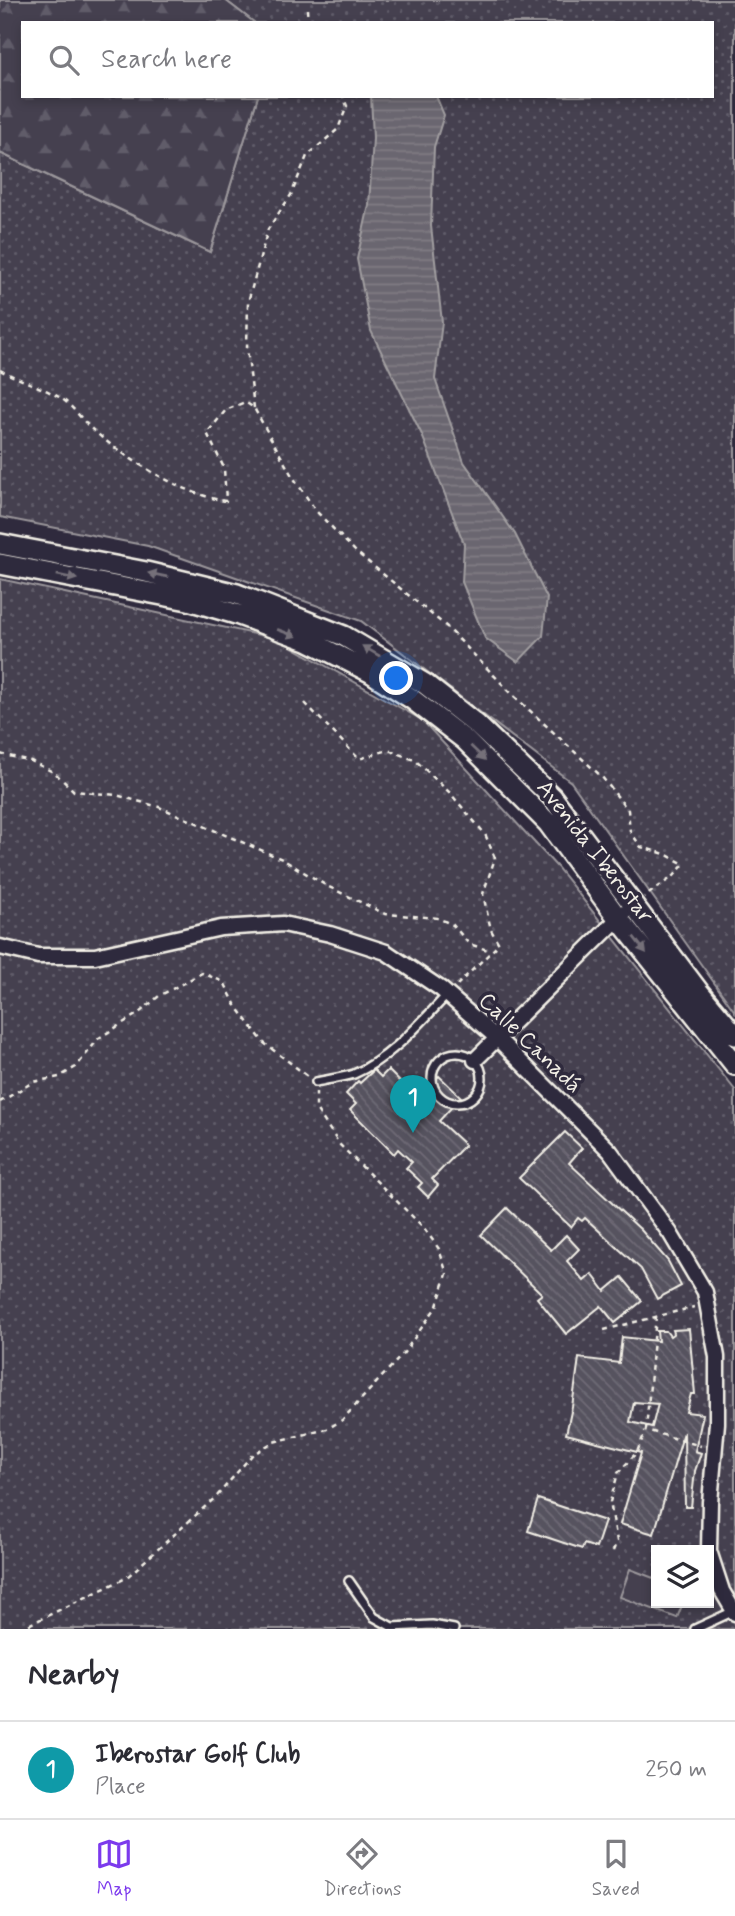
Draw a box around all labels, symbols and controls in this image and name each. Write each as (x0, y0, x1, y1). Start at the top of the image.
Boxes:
search box (21, 21, 714, 98)
icon: search (45, 41, 83, 79)
text: Search here (101, 43, 232, 77)
one-way arrow (147, 569, 169, 580)
one-way arrow (56, 571, 78, 582)
one-way arrow (276, 628, 297, 639)
one-way arrow (361, 646, 381, 658)
your location (379, 661, 413, 695)
one-way arrow (470, 744, 487, 761)
street label: Avenida Iberostar (529, 774, 660, 930)
one-way arrow (632, 937, 647, 954)
street label: Calle Canadá (471, 986, 588, 1101)
pin: 1 (390, 1075, 436, 1133)
map controls (651, 1545, 714, 1608)
button: layers (651, 1545, 714, 1608)
text: Nearby (28, 1655, 119, 1694)
text: Iberostar Golf Club (95, 1738, 300, 1772)
text: 1 (46, 1755, 56, 1785)
text: 250 m (645, 1755, 707, 1785)
text: Place (95, 1772, 146, 1802)
tab: Map (95, 1835, 133, 1902)
tab: Directions (323, 1835, 402, 1902)
tab: Saved (592, 1835, 640, 1902)

